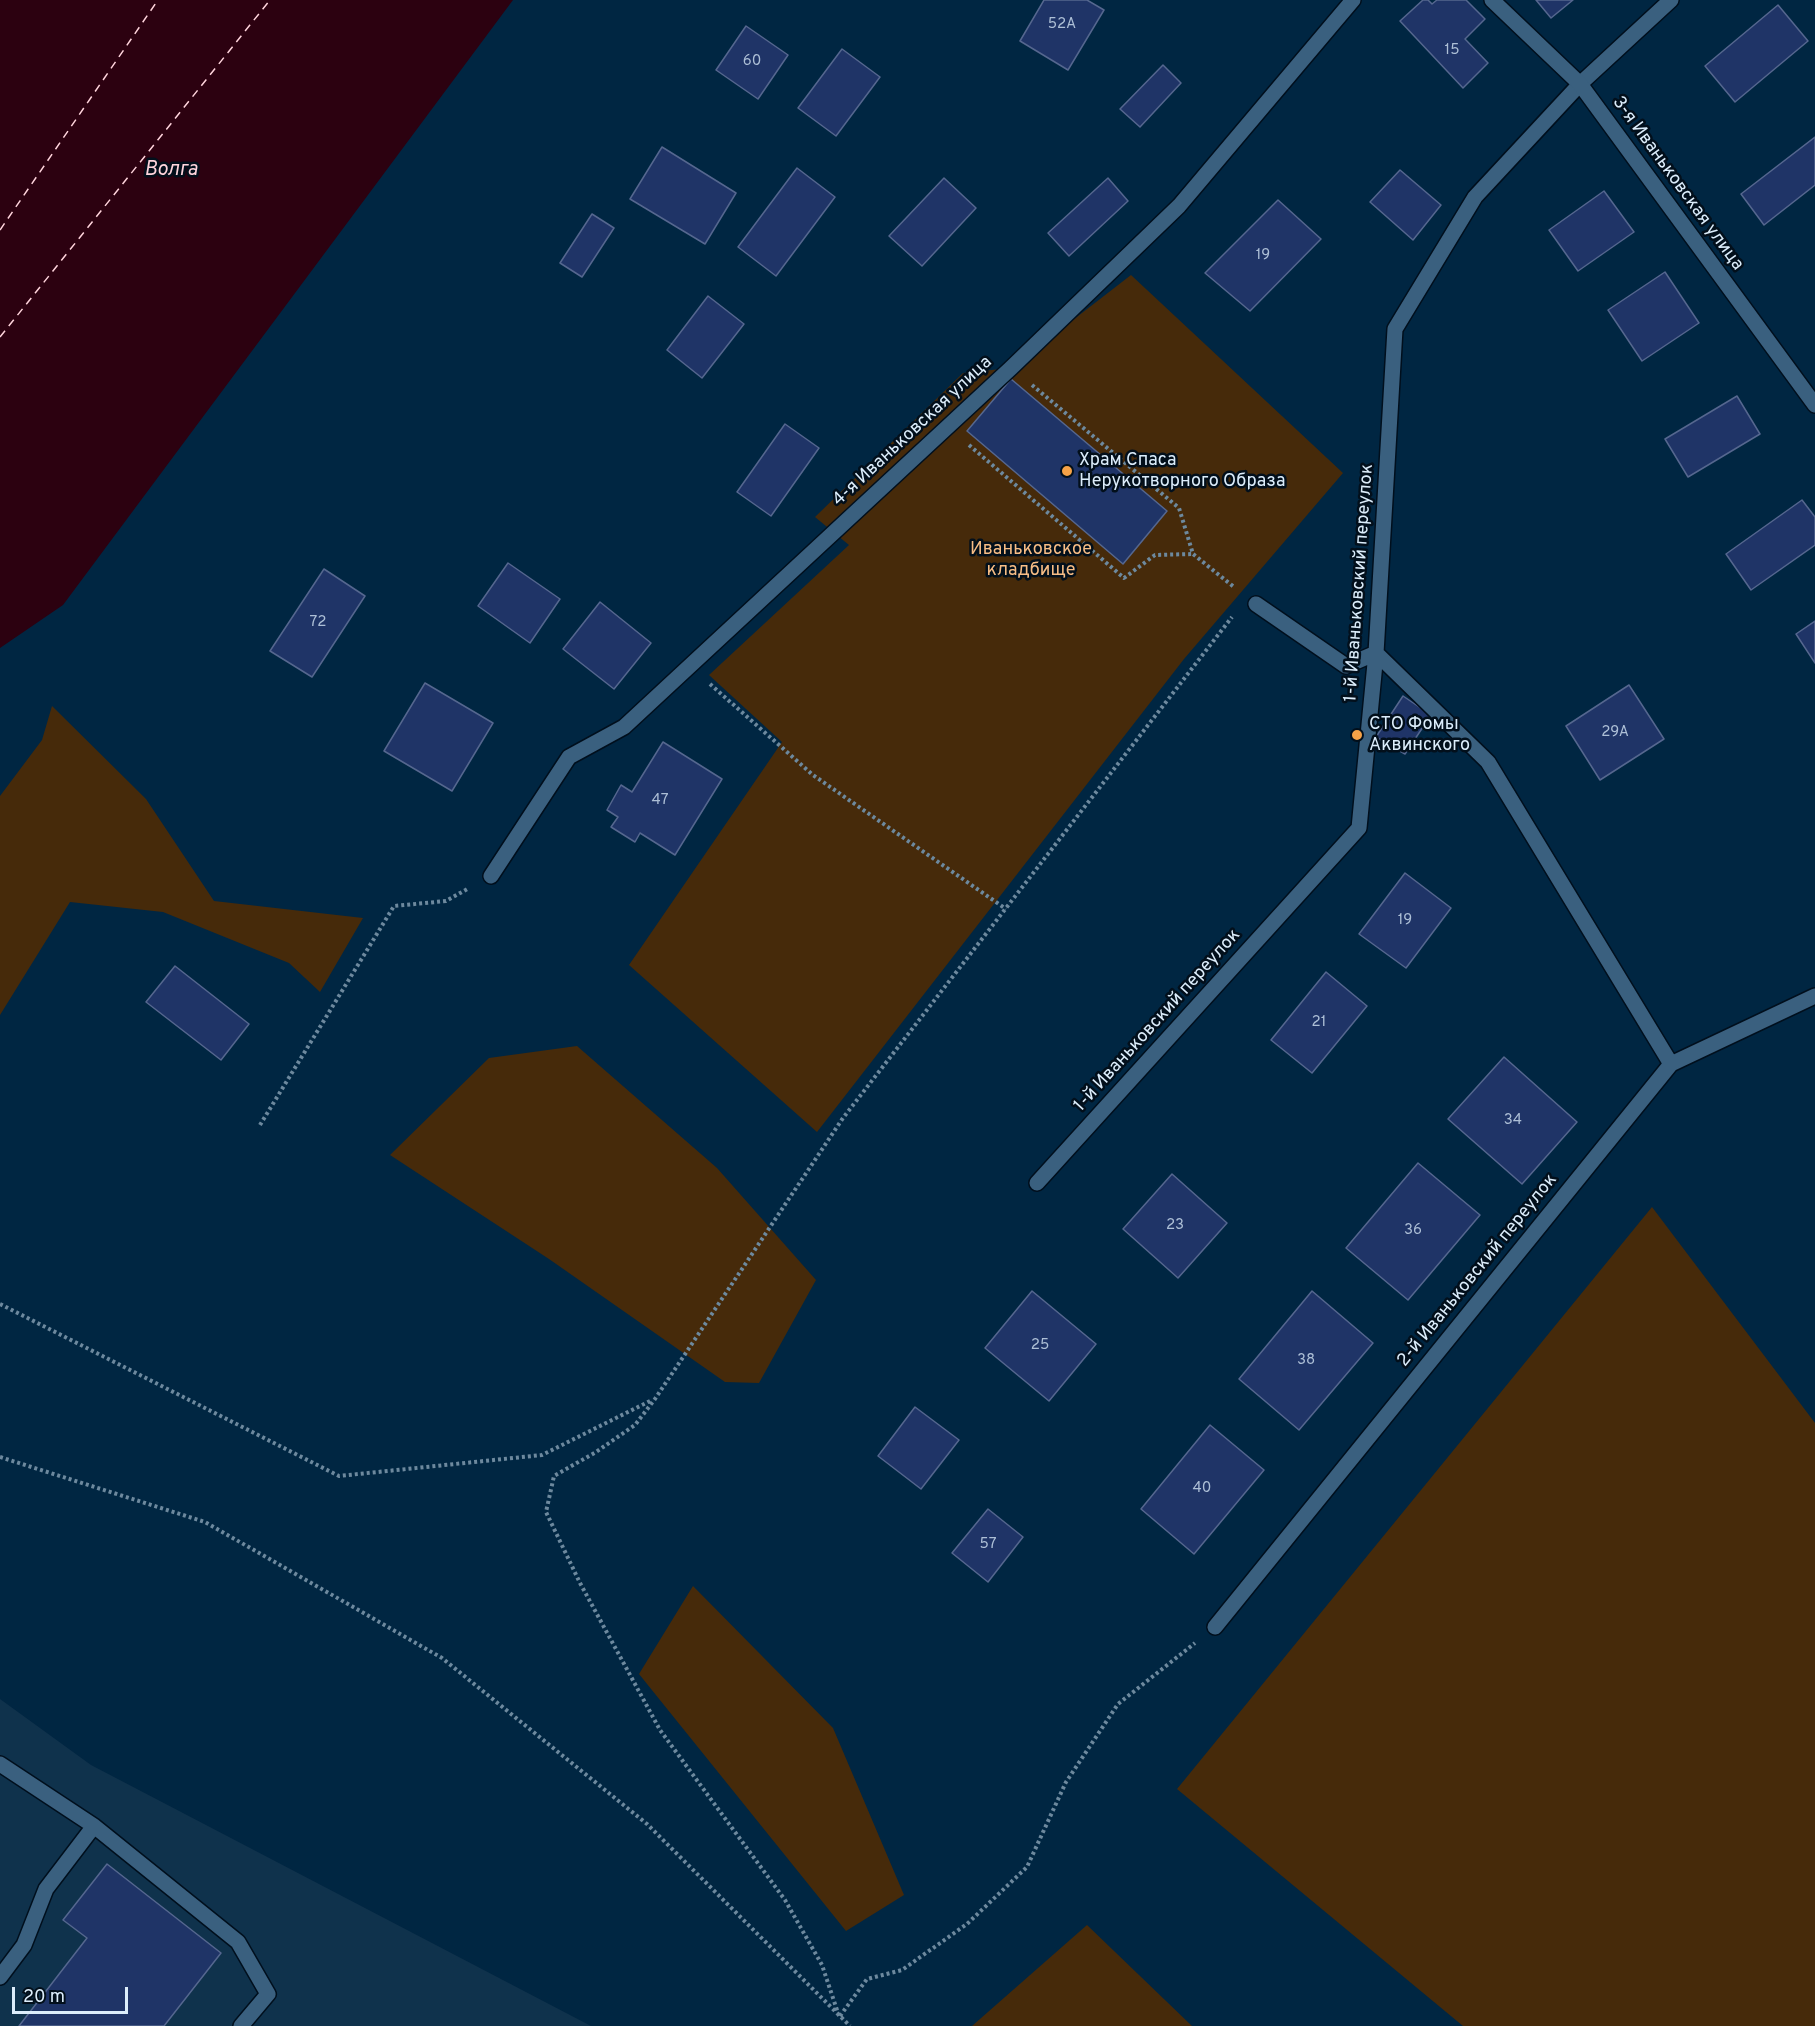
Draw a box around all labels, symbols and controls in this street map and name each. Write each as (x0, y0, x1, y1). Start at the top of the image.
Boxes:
house number: 52А (1048, 16, 1076, 34)
house number: 15 (1445, 42, 1459, 60)
house number: 60 (743, 53, 761, 71)
street label: 3-я Иваньковская улица (1607, 93, 1747, 275)
water label: Волга (144, 159, 198, 183)
house number: 19 (1256, 247, 1270, 265)
street label: 4-я Иваньковская улица (829, 352, 997, 512)
place label: Храм Спаса Нерукотворного Образа (1079, 450, 1285, 492)
street label: 1-й Иваньковский переулок (1341, 463, 1379, 703)
marker: Храм Спаса Нерукотворного Образа (1060, 464, 1074, 478)
park label: Иваньковское кладбище (970, 539, 1092, 582)
house number: 72 (310, 614, 326, 632)
place label: СТО Фомы Аквинского (1369, 714, 1470, 756)
house number: 29А (1601, 724, 1629, 742)
marker: СТО Фомы Аквинского (1350, 728, 1364, 742)
house number: 47 (652, 792, 668, 810)
house number: 19 (1398, 912, 1412, 930)
street label: 1-й Иваньковский переулок (1070, 925, 1246, 1117)
house number: 21 (1312, 1014, 1326, 1032)
house number: 34 (1504, 1112, 1522, 1130)
street label: 2-й Иваньковский переулок (1393, 1170, 1563, 1372)
house number: 23 (1166, 1217, 1184, 1235)
house number: 36 (1404, 1222, 1422, 1240)
house number: 25 (1031, 1337, 1049, 1355)
house number: 38 (1297, 1352, 1315, 1370)
house number: 40 (1193, 1480, 1211, 1498)
house number: 57 (980, 1536, 996, 1554)
scale bar (15, 1975, 130, 2013)
text: 20 m (23, 1986, 65, 2009)

